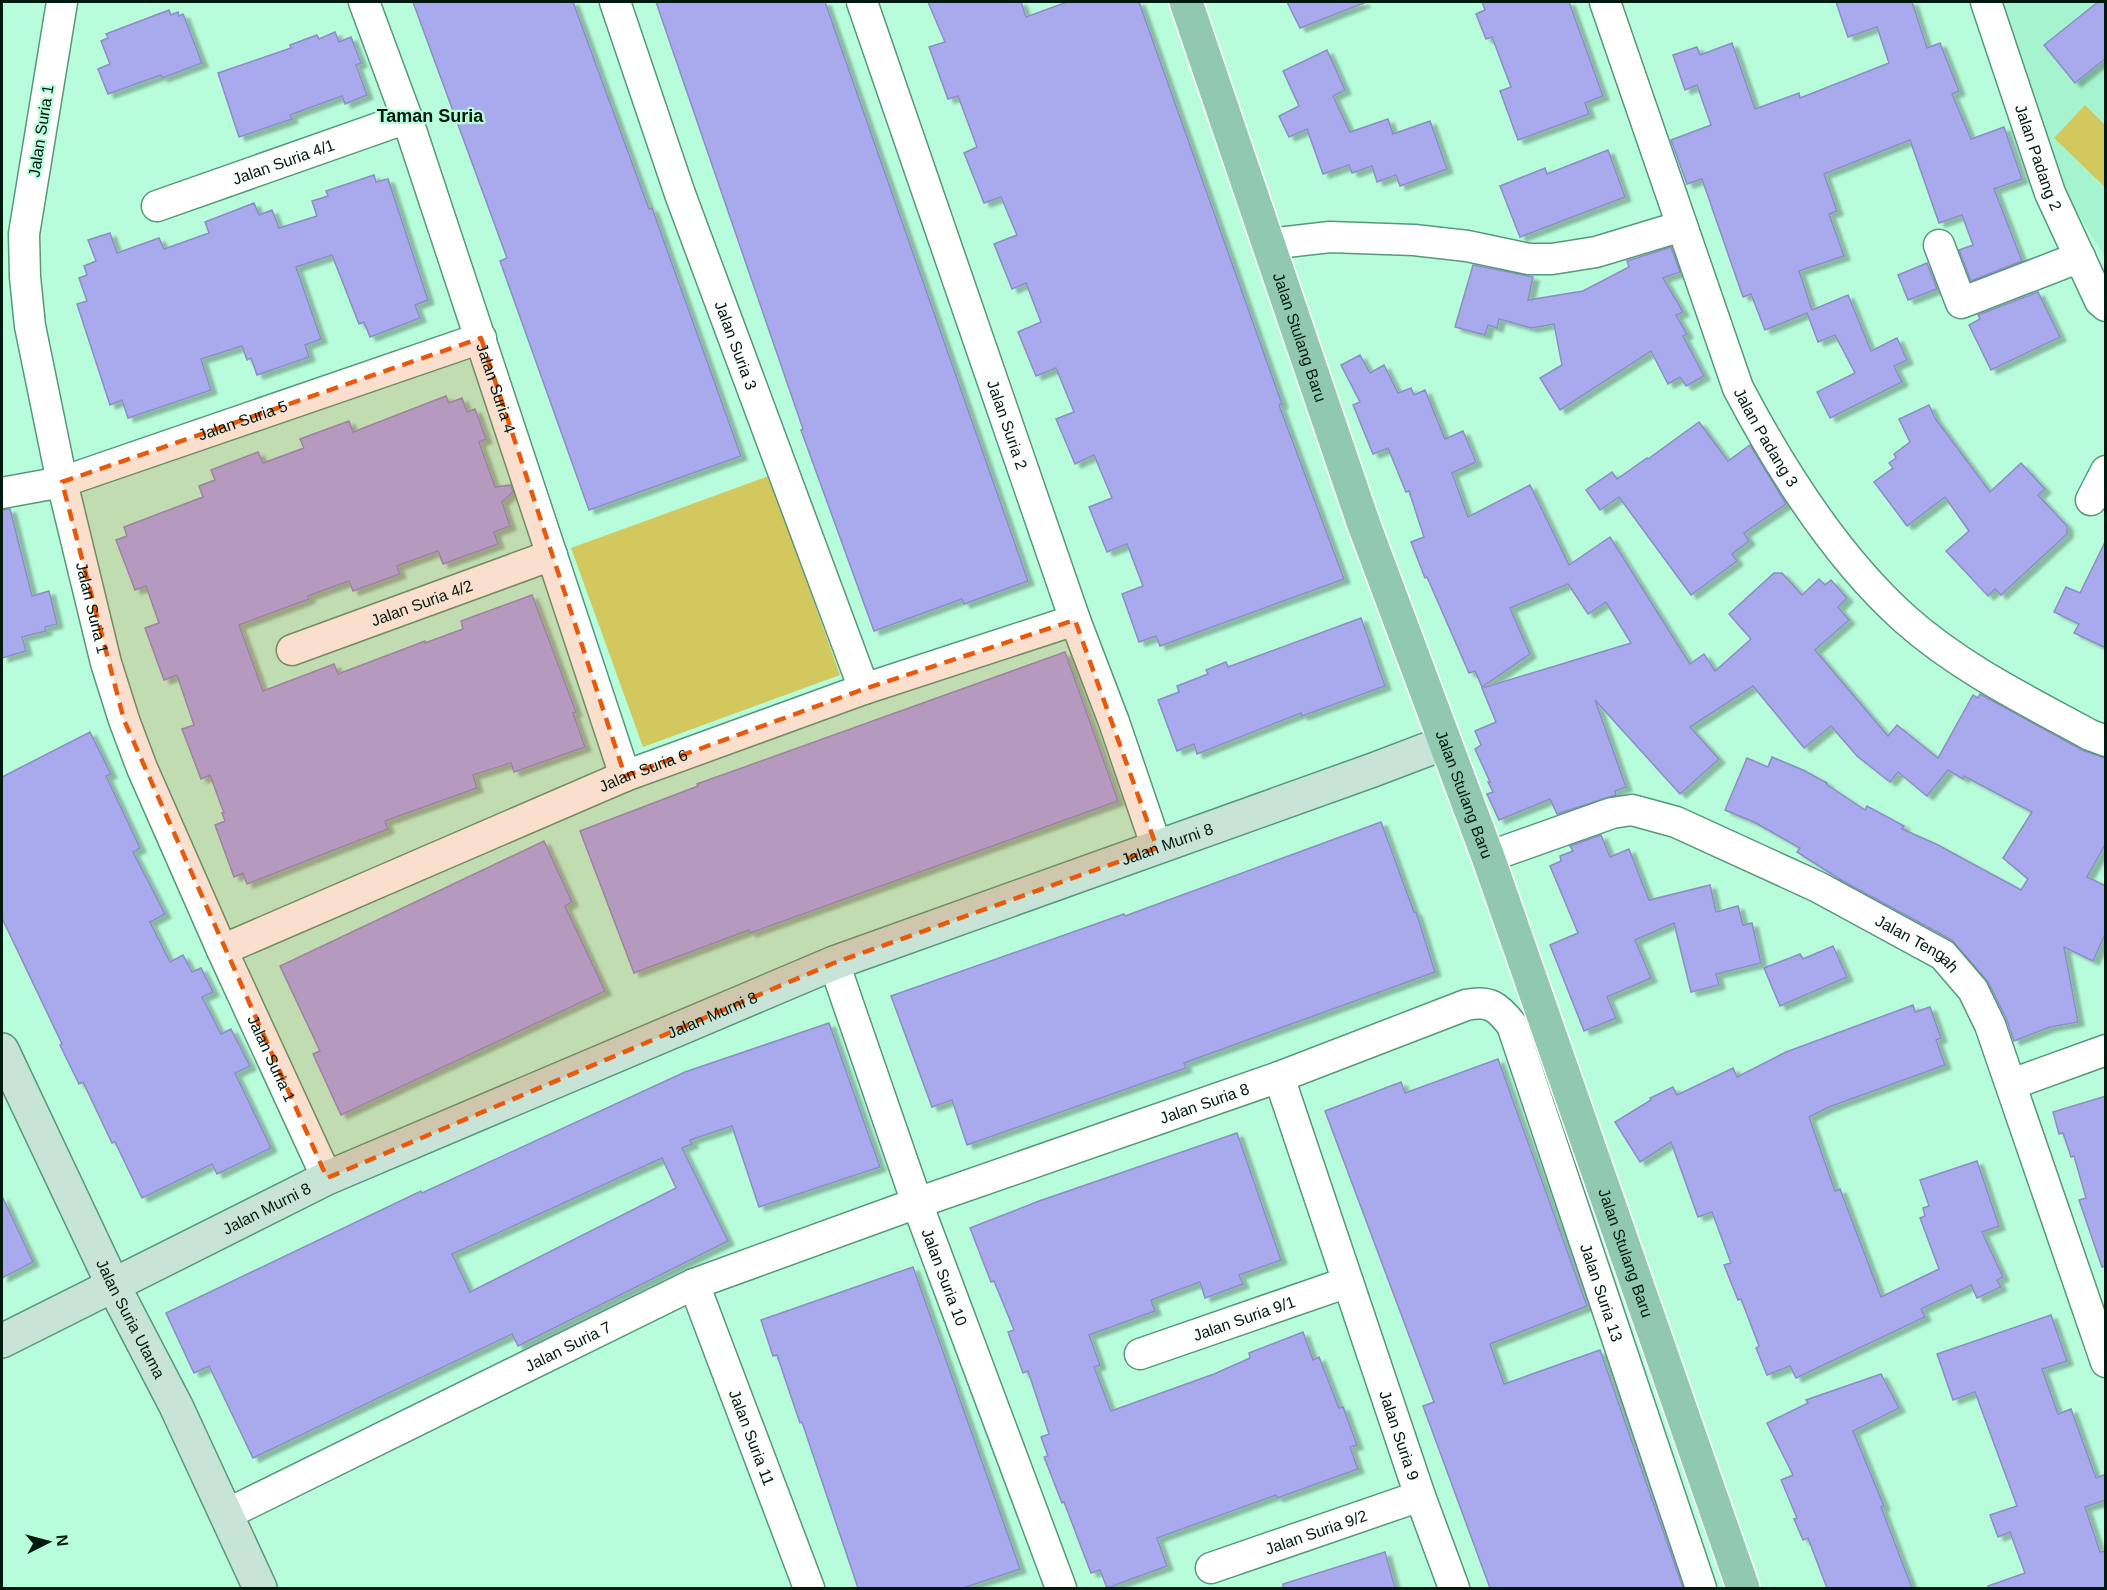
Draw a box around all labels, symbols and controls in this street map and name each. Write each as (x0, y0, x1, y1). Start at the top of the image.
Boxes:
street label: Jalan Suria 1 (25, 83, 57, 178)
street label: Jalan Padang 2 (2012, 102, 2065, 213)
district label: Taman Suria (377, 106, 484, 126)
street label: Jalan Suria 4/1 (230, 136, 337, 187)
street label: Jalan Stulang Baru (1270, 270, 1330, 404)
street label: Jalan Suria 3 (712, 298, 760, 392)
street label: Jalan Suria 4 (474, 341, 519, 435)
street label: Jalan Suria 2 (984, 378, 1031, 472)
street label: Jalan Padang 3 (1731, 385, 1802, 490)
street label: Jalan Suria 5 (196, 397, 290, 443)
street label: Jalan Suria 1 (73, 560, 112, 655)
street label: Jalan Suria 4/2 (369, 576, 475, 629)
street label: Jalan Stulang Baru (1433, 728, 1496, 861)
street label: Jalan Suria 6 (596, 745, 690, 795)
street label: Jalan Murni 8 (1119, 820, 1215, 868)
street label: Jalan Tengah (1873, 912, 1962, 975)
street label: Jalan Murni 8 (665, 988, 760, 1041)
street label: Jalan Suria 1 (245, 1012, 299, 1104)
street label: Jalan Suria 8 (1157, 1080, 1251, 1126)
street label: Jalan Murni 8 (220, 1179, 313, 1237)
street label: Jalan Stulang Baru (1596, 1186, 1656, 1319)
street label: Jalan Suria 10 (919, 1226, 971, 1328)
street label: Jalan Suria 13 (1577, 1241, 1626, 1344)
street label: Jalan Suria Utama (93, 1256, 169, 1381)
street label: Jalan Suria 9/1 (1191, 1292, 1297, 1344)
street label: Jalan Suria 7 (522, 1318, 614, 1374)
street label: Jalan Suria 11 (726, 1387, 778, 1488)
street label: Jalan Suria 9 (1377, 1388, 1423, 1482)
street label: Jalan Suria 9/2 (1263, 1506, 1369, 1557)
north arrow (18, 1512, 78, 1572)
text: N (53, 1534, 71, 1547)

